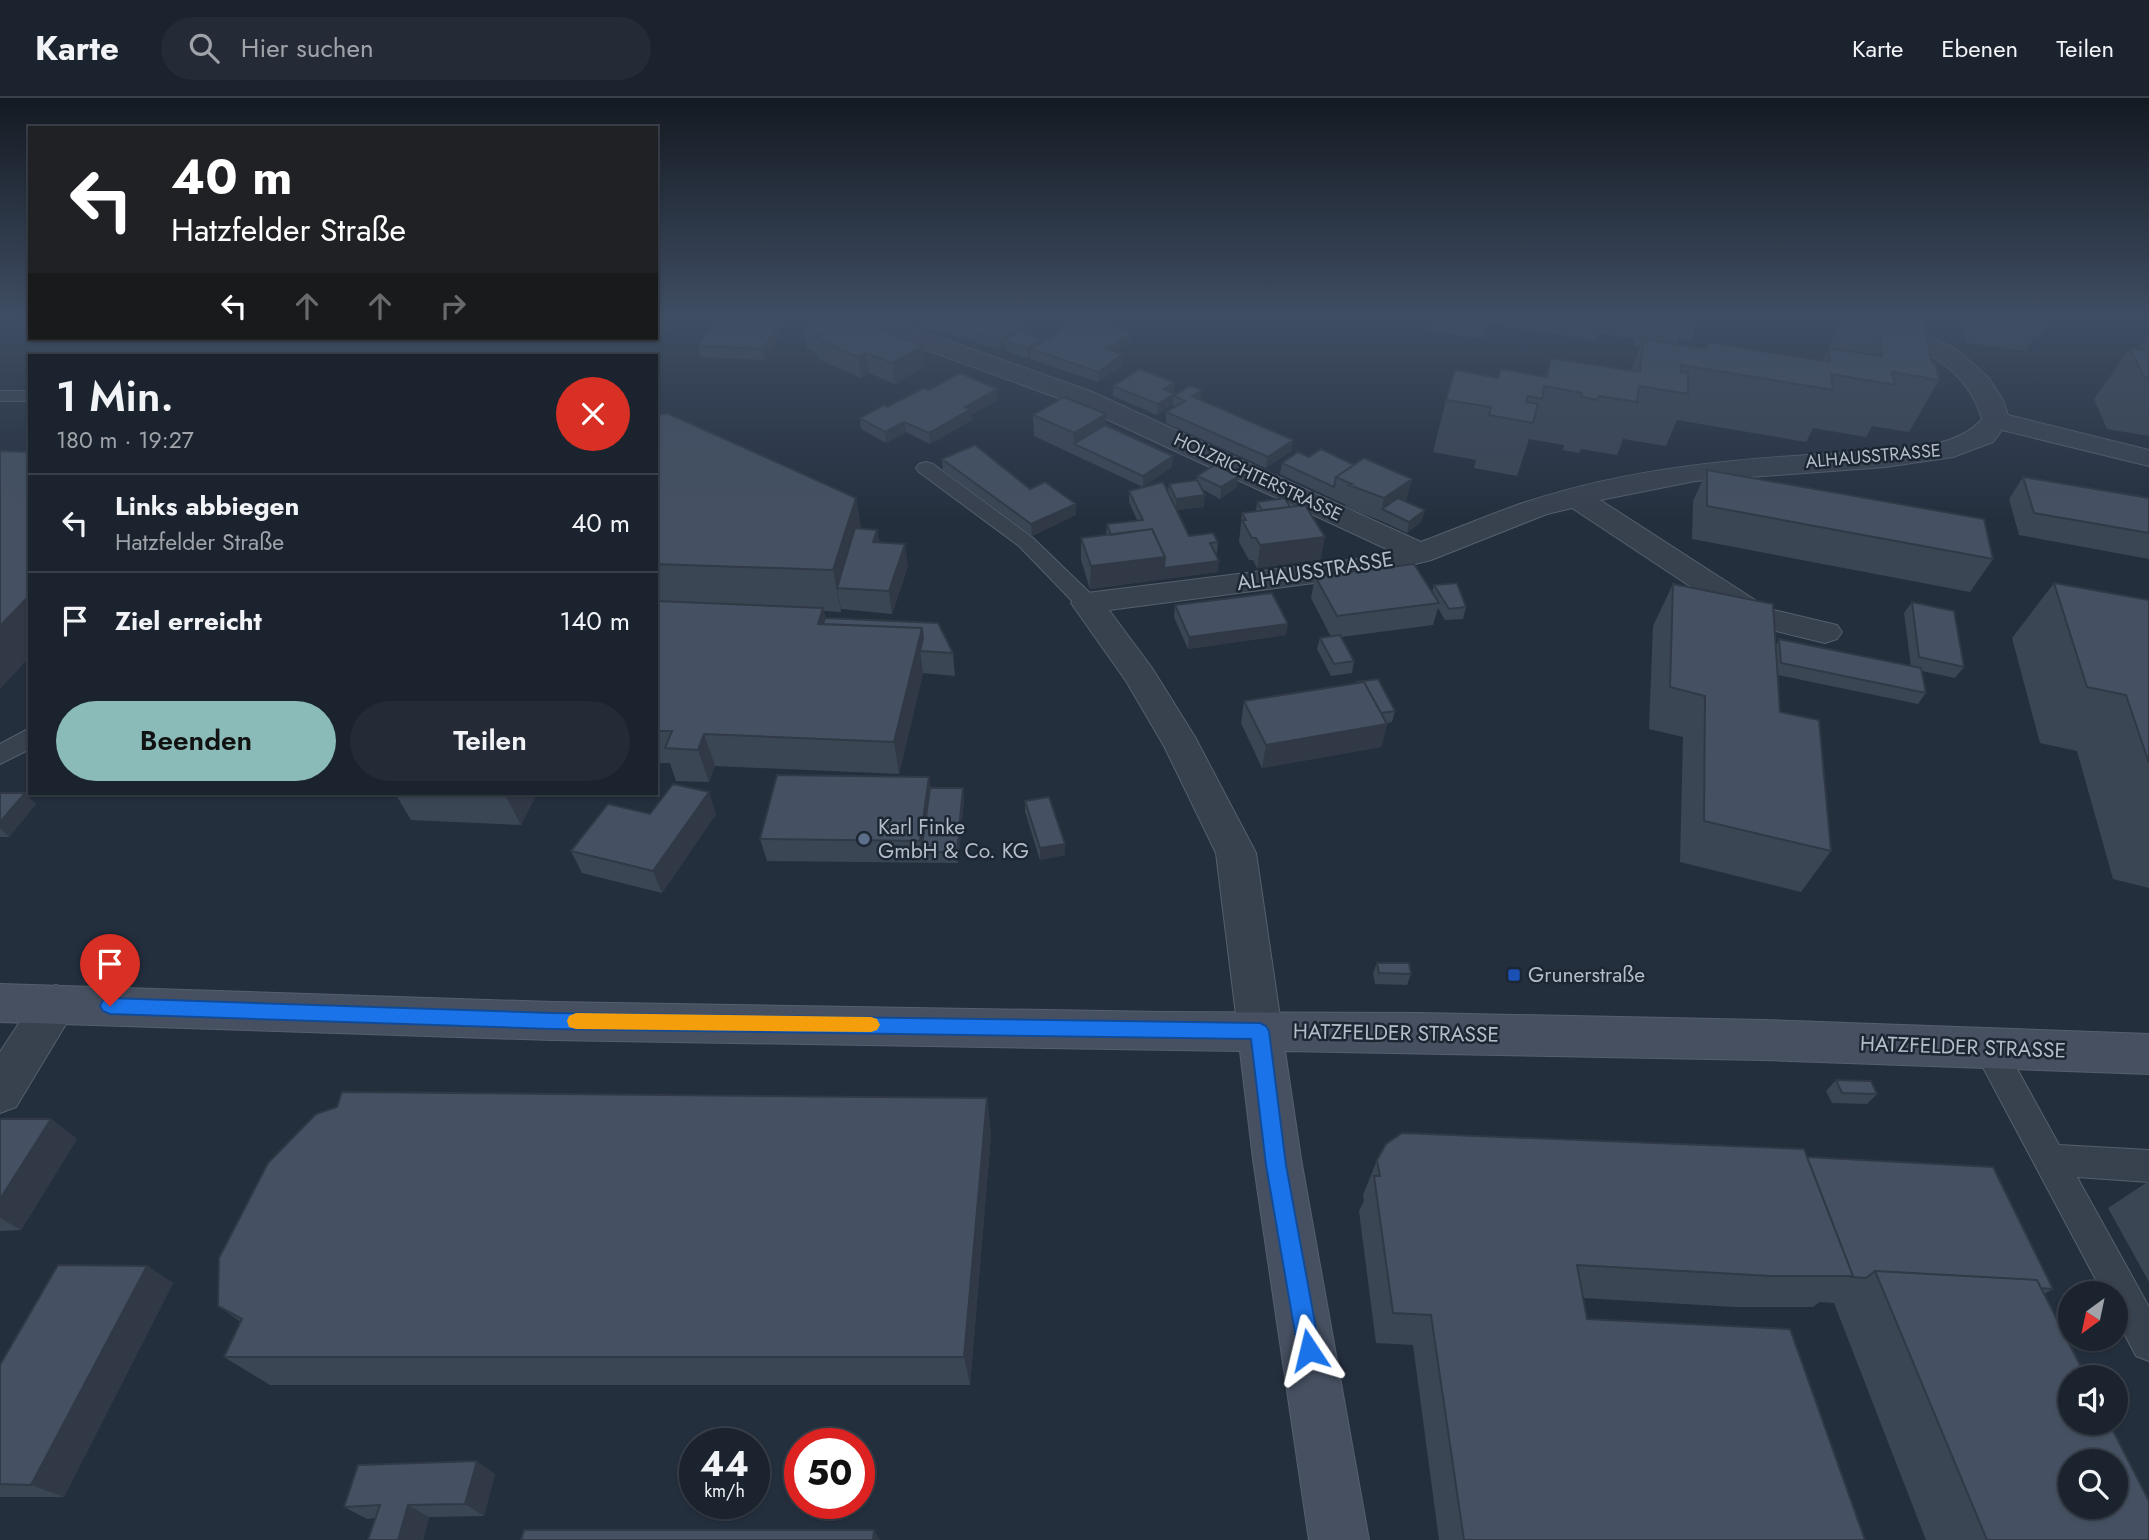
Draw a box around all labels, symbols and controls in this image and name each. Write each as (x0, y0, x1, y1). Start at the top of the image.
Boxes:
search box (161, 17, 651, 80)
text: Karte (35, 25, 119, 72)
icon: search (185, 29, 223, 67)
text: Hier suchen (241, 29, 374, 67)
text: Karte (1852, 31, 1903, 66)
text: Ebenen (1941, 31, 2018, 66)
text: Teilen (2056, 31, 2114, 66)
text: 40 m (171, 142, 293, 212)
icon: left (56, 154, 147, 245)
text: Hatzfelder Straße (171, 207, 406, 253)
icon: left (215, 287, 253, 325)
icon: ahead (288, 287, 326, 325)
icon: ahead (361, 287, 399, 325)
icon: right (434, 287, 472, 325)
text: 1 Min. (56, 366, 174, 427)
button: close (556, 377, 630, 451)
text: 180 m · 19:27 (56, 423, 194, 457)
street label: HOLZRICHTERSTRASSE (1170, 427, 1346, 527)
street label: ALHAUSSTRASSE (1804, 437, 1942, 475)
text: Links abbiegen (115, 487, 299, 525)
icon: left (56, 504, 94, 542)
text: 40 m (571, 504, 630, 542)
text: Hatzfelder Straße (115, 525, 284, 559)
street label: ALHAUSSTRASSE (1234, 544, 1396, 598)
icon: arrive (56, 602, 94, 640)
text: Ziel erreicht (115, 602, 262, 640)
text: 140 m (559, 602, 630, 640)
button: Beenden (56, 701, 336, 781)
button: Teilen (350, 701, 630, 781)
place label: Karl Finke GmbH & Co. KG (878, 812, 1029, 866)
marker: Karl Finke GmbH & Co. KG (856, 831, 872, 847)
pin (80, 934, 140, 1006)
icon: arrive (91, 945, 129, 983)
place label: Grunerstraße (1528, 960, 1645, 990)
marker: Grunerstraße (1506, 967, 1522, 983)
street label: HATZFELDER STRASSE (1293, 1016, 1499, 1050)
street label: HATZFELDER STRASSE (1859, 1028, 2067, 1066)
north arrow (2058, 1281, 2128, 1351)
map controls (2058, 1281, 2128, 1519)
position arrow (1272, 1313, 1346, 1387)
button: sound (2058, 1365, 2128, 1435)
speed limit sign: 50 (784, 1428, 875, 1519)
text: 44 (700, 1439, 749, 1489)
button: search (2058, 1449, 2128, 1519)
text: km/h (704, 1478, 745, 1504)

